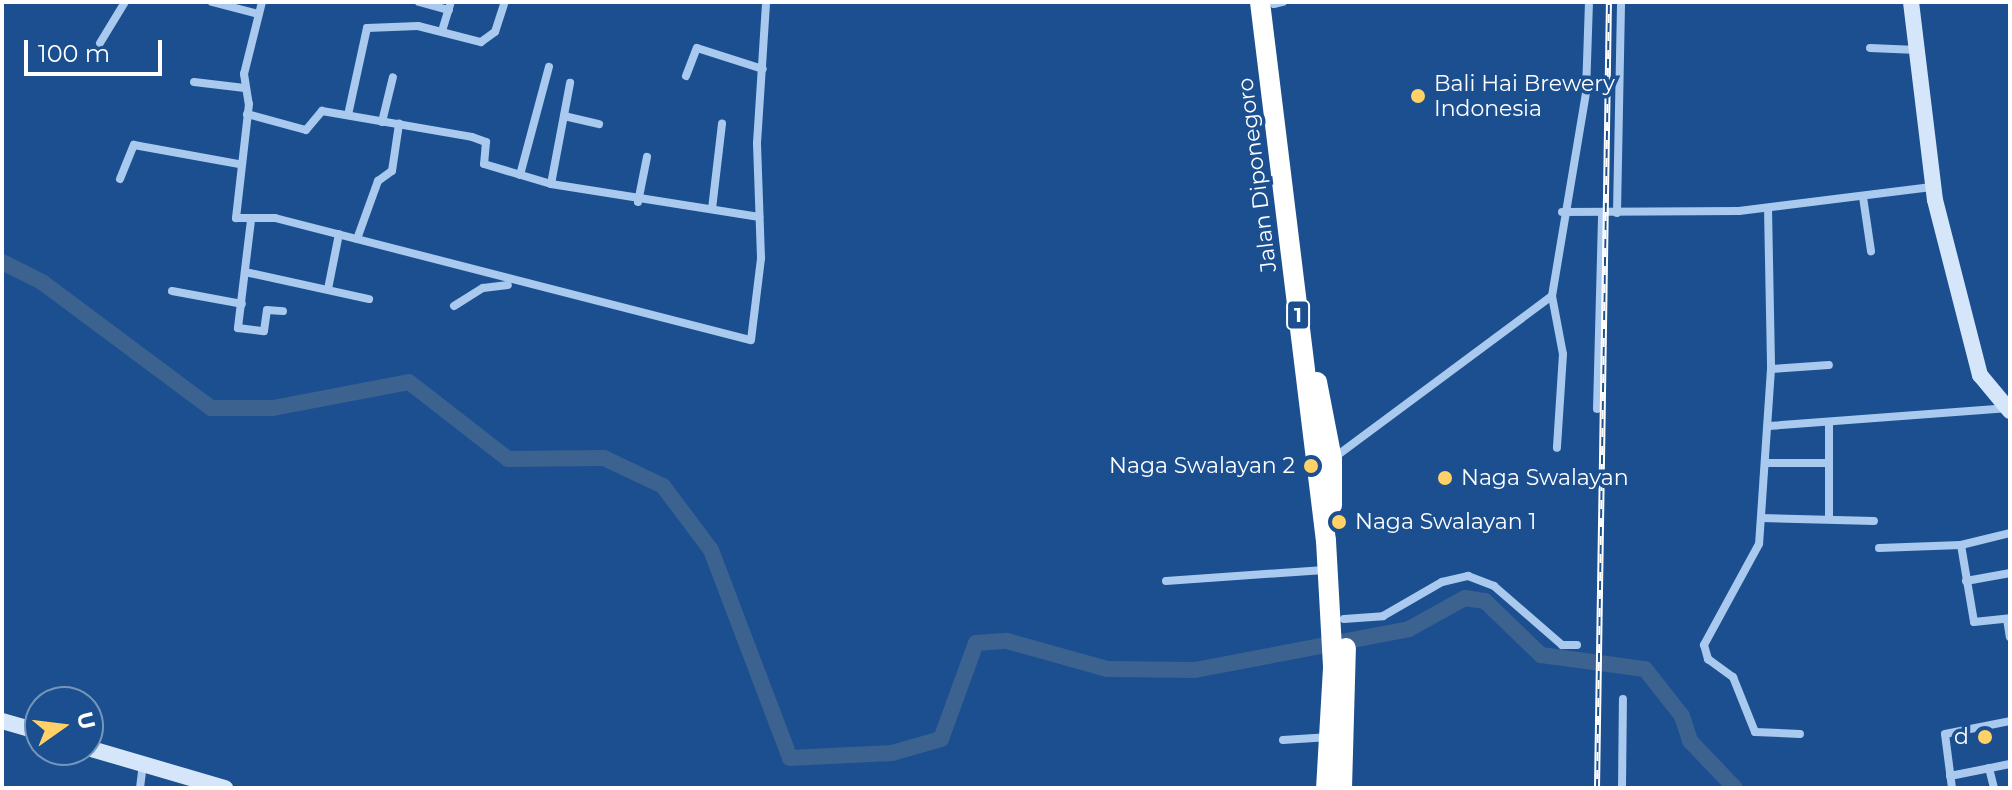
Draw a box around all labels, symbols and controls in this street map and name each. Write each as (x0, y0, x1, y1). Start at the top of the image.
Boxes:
scale bar (28, 24, 166, 74)
text: 100 m (38, 39, 110, 68)
place label: Bali Hai Brewery Indonesia (1434, 70, 1615, 122)
street label: Jalan Diponegoro (1232, 76, 1282, 274)
marker: Bali Hai Brewery Indonesia (1409, 87, 1427, 105)
road number: 1 (1286, 299, 1310, 331)
place label: Naga Swalayan 2 (1109, 453, 1295, 479)
marker: Naga Swalayan 2 (1302, 457, 1320, 475)
place label: Naga Swalayan (1461, 465, 1629, 491)
marker: Naga Swalayan (1436, 469, 1454, 487)
place label: Naga Swalayan 1 (1355, 509, 1536, 535)
marker: Naga Swalayan 1 (1330, 513, 1348, 531)
north arrow (24, 686, 104, 766)
text: U (71, 709, 101, 732)
place label: d (1954, 724, 1969, 750)
marker: d (1976, 728, 1994, 746)

